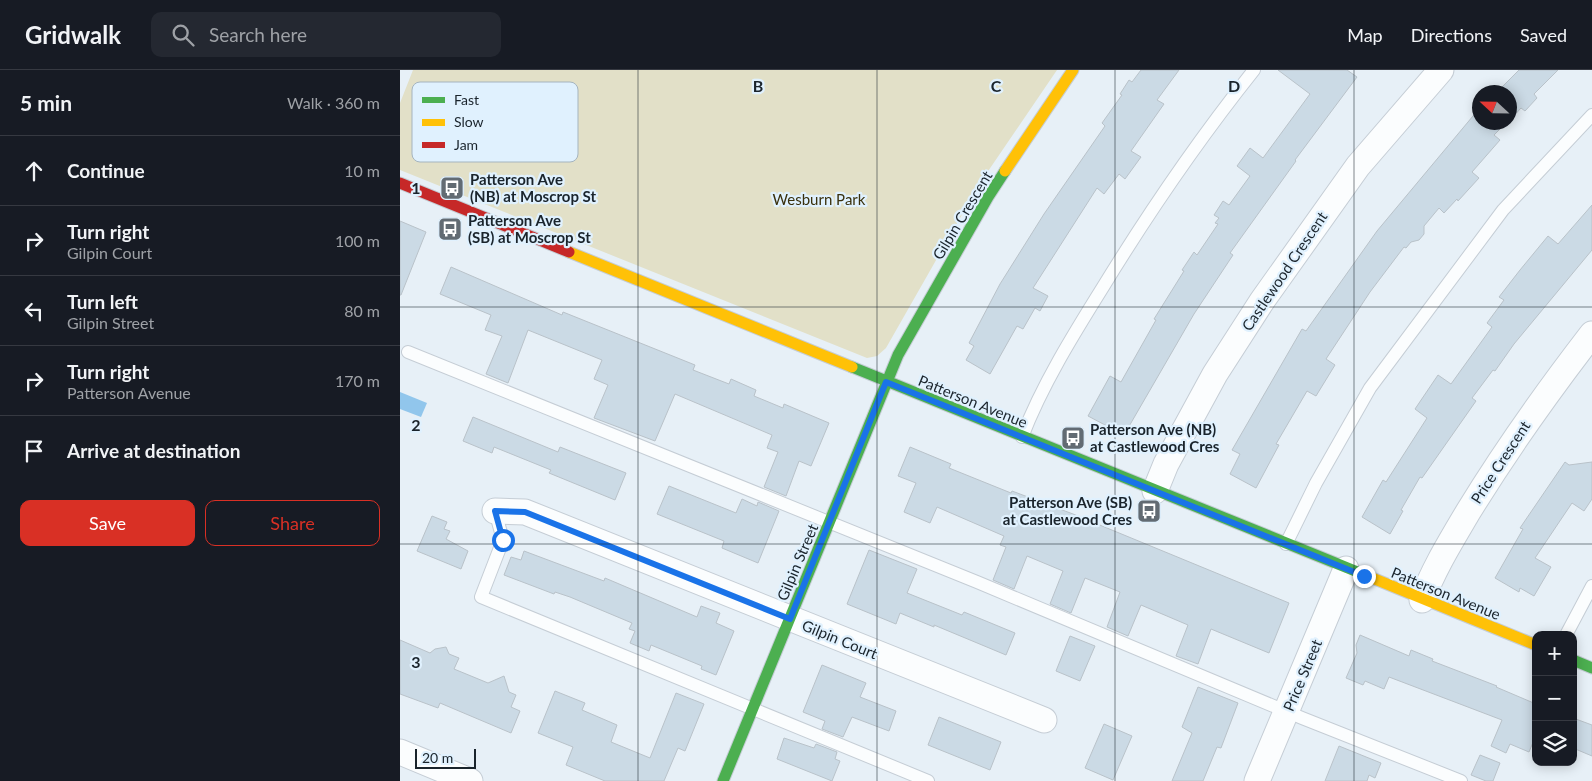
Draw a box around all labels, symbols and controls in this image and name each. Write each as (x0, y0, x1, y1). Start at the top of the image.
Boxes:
search box (151, 12, 501, 57)
text: Gridwalk (25, 20, 121, 49)
icon: search (169, 21, 197, 49)
text: Search here (209, 23, 307, 46)
text: Map (1347, 24, 1383, 46)
text: Directions (1411, 24, 1492, 46)
text: Saved (1520, 24, 1567, 46)
text: B (753, 76, 763, 95)
text: C (991, 76, 1002, 95)
text: D (1228, 76, 1240, 95)
legend (412, 82, 578, 162)
north arrow (1472, 85, 1517, 130)
text: 5 min (20, 90, 72, 115)
text: Fast (454, 91, 479, 108)
text: Walk · 360 m (287, 93, 380, 112)
text: Slow (454, 113, 484, 130)
text: Jam (454, 136, 478, 153)
icon: ahead (20, 157, 48, 185)
text: Continue (67, 159, 145, 182)
text: 10 m (344, 161, 380, 180)
street label: Gilpin Crescent (928, 167, 996, 263)
place label: Patterson Ave (NB) at Moscrop St (470, 170, 596, 205)
bus stop icon: Patterson Ave (NB) at Moscrop St (439, 175, 465, 201)
text: 1 (411, 178, 421, 197)
park label: Wesburn Park (773, 190, 866, 208)
street label: Castlewood Crescent (1237, 208, 1331, 334)
place label: Patterson Ave (SB) at Moscrop St (468, 211, 591, 246)
bus stop icon: Patterson Ave (SB) at Moscrop St (437, 216, 463, 242)
text: Turn right (67, 220, 149, 243)
icon: right (20, 227, 48, 255)
text: 100 m (335, 231, 380, 250)
text: Gilpin Court (67, 243, 152, 262)
text: Turn left (67, 290, 138, 313)
icon: left (20, 297, 48, 325)
text: 80 m (344, 301, 380, 320)
text: Gilpin Street (67, 313, 154, 332)
text: Turn right (67, 360, 149, 383)
icon: right (20, 367, 48, 395)
text: 170 m (335, 371, 380, 390)
street label: Patterson Avenue (916, 371, 1030, 431)
text: Patterson Avenue (67, 383, 191, 402)
text: 2 (411, 415, 421, 434)
street label: Price Crescent (1467, 417, 1534, 507)
place label: Patterson Ave (NB) at Castlewood Cres (1090, 420, 1220, 455)
bus stop icon: Patterson Ave (NB) at Castlewood Cres (1060, 425, 1086, 451)
icon: arrive (20, 437, 48, 465)
text: Arrive at destination (67, 439, 240, 462)
place label: Patterson Ave (SB) at Castlewood Cres (1003, 493, 1132, 528)
bus stop icon: Patterson Ave (SB) at Castlewood Cres (1136, 498, 1162, 524)
button: Save (20, 500, 195, 546)
button: Share (205, 500, 380, 546)
street label: Gilpin Street (773, 520, 821, 603)
route start (492, 529, 515, 552)
street label: Patterson Avenue (1389, 563, 1503, 623)
route end (1353, 565, 1376, 588)
street label: Gilpin Court (800, 616, 881, 663)
map controls (1532, 631, 1577, 766)
button: + (1532, 631, 1577, 676)
street label: Price Street (1279, 636, 1325, 714)
text: 3 (411, 652, 421, 671)
button: − (1532, 676, 1577, 721)
button: layers (1532, 721, 1577, 766)
scale bar (415, 746, 476, 769)
text: 20 m (422, 749, 453, 766)

